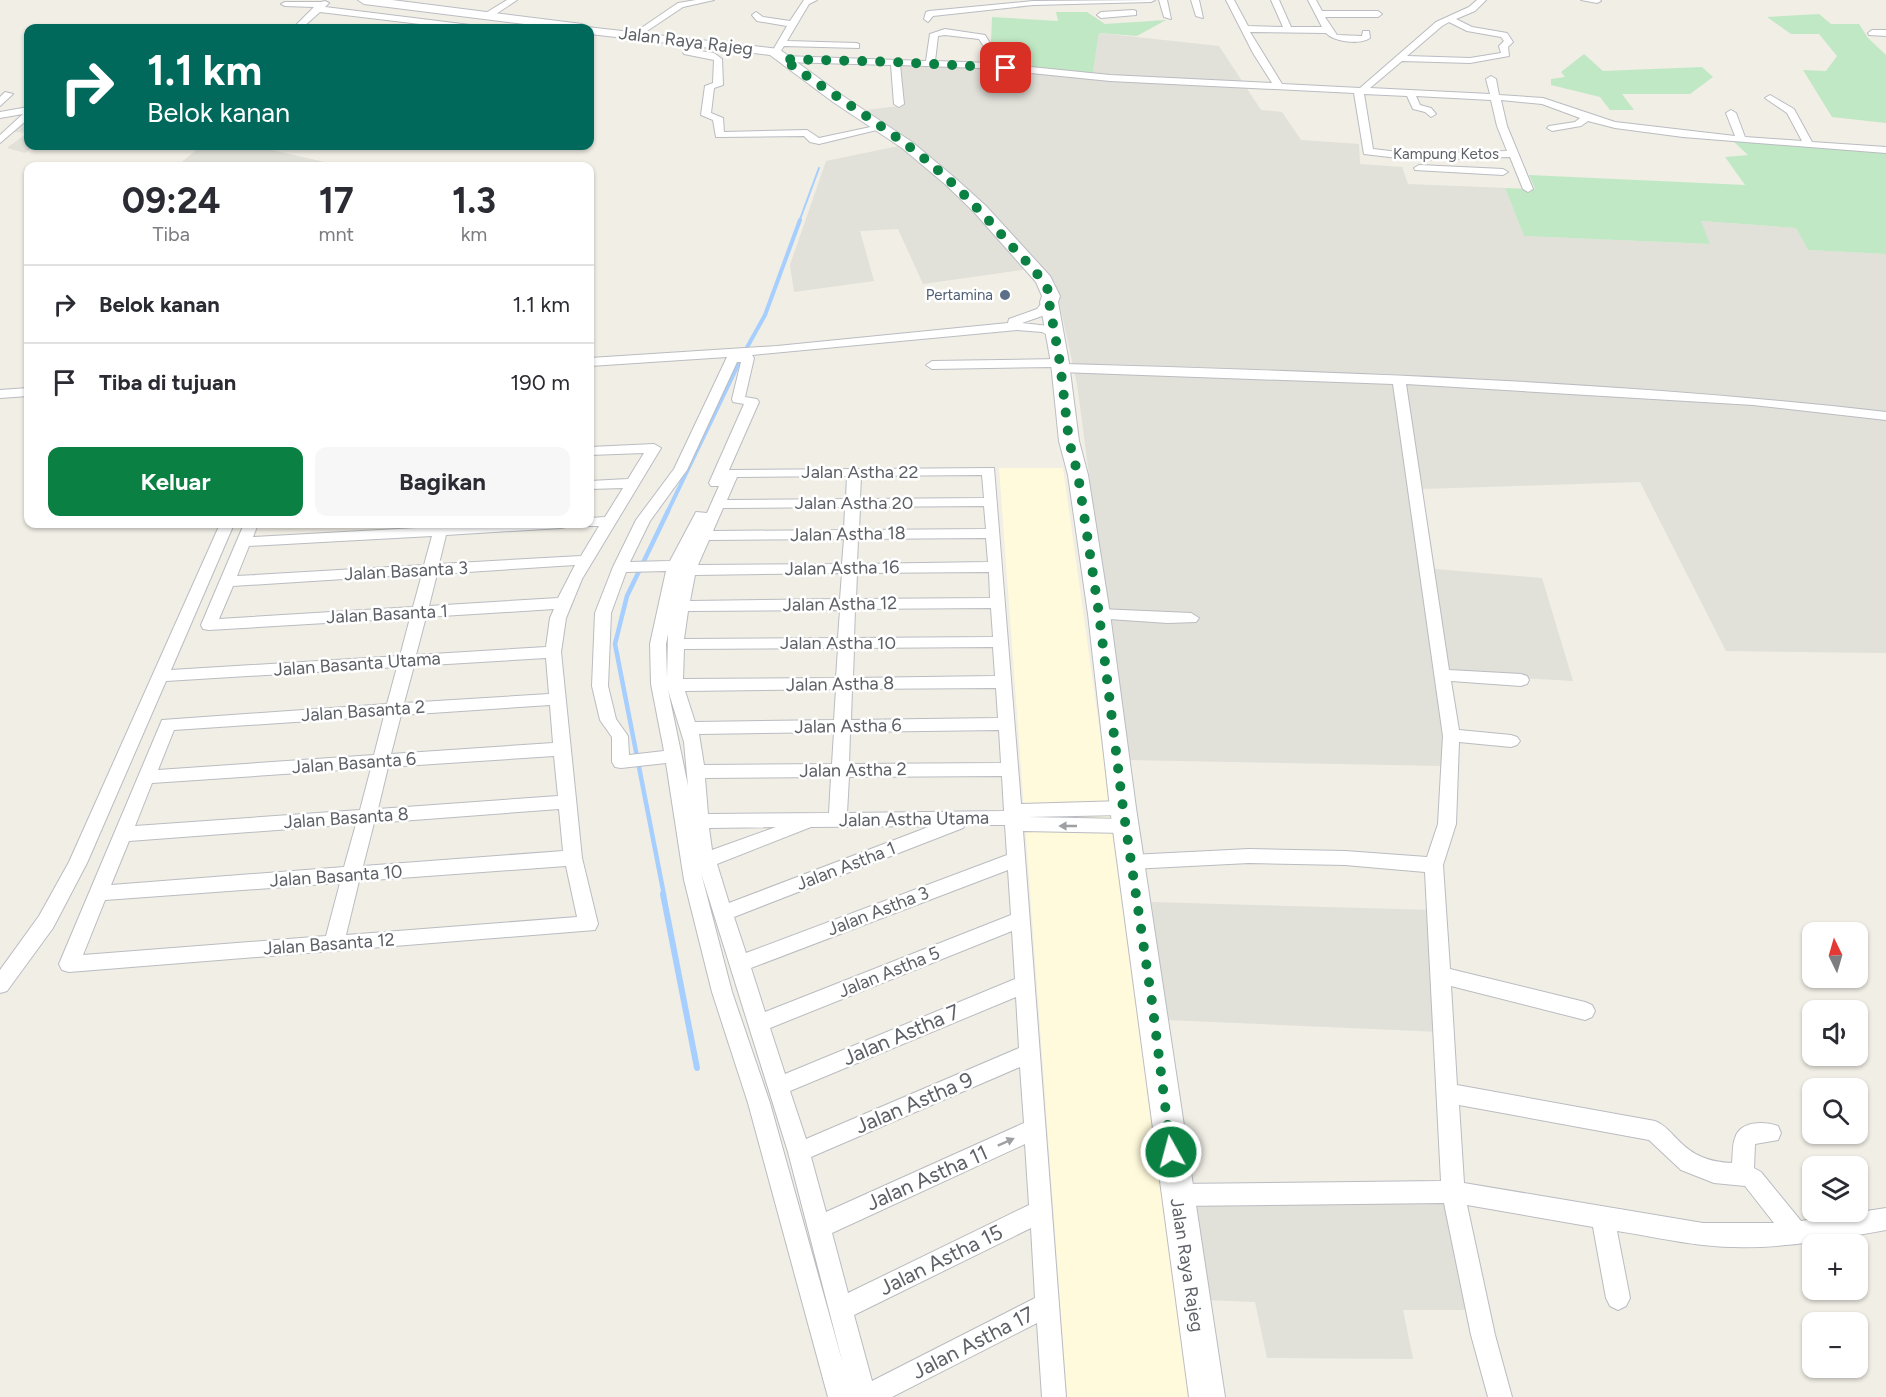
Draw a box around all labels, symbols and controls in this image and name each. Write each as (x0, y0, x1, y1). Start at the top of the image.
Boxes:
street label: Jalan Raya Rajeg (618, 22, 754, 60)
pin (980, 42, 1031, 93)
text: 1.1 km (147, 45, 262, 96)
icon: right (48, 48, 126, 126)
icon: arrive (989, 51, 1022, 84)
text: Belok kanan (147, 96, 290, 129)
street label: Kampung Ketos (1393, 145, 1499, 163)
text: 09:24 (122, 179, 221, 222)
text: 17 (319, 179, 354, 222)
text: 1.3 (452, 179, 496, 222)
text: Tiba (152, 222, 190, 246)
text: mnt (318, 222, 354, 246)
text: km (461, 222, 487, 246)
place label: Pertamina (926, 286, 993, 304)
icon: right (48, 288, 81, 321)
marker: Pertamina (998, 288, 1012, 302)
text: Belok kanan (99, 291, 220, 318)
text: 1.1 km (512, 291, 570, 318)
icon: arrive (48, 366, 81, 399)
text: Tiba di tujuan (99, 369, 236, 396)
text: 190 m (510, 369, 570, 396)
button: Keluar (48, 447, 303, 516)
button: Bagikan (315, 447, 570, 516)
street label: Jalan Astha 22 (801, 461, 919, 483)
street label: Jalan Astha 20 (795, 492, 913, 514)
street label: Jalan Astha 18 (790, 522, 906, 546)
street label: Jalan Astha 16 (784, 556, 900, 580)
street label: Jalan Basanta 3 (343, 557, 469, 585)
street label: Jalan Astha 12 (783, 592, 897, 616)
street label: Jalan Basanta 1 (326, 600, 448, 628)
street label: Jalan Astha 10 (780, 632, 896, 654)
street label: Jalan Basanta Utama (273, 647, 441, 681)
street label: Jalan Astha 8 (786, 672, 894, 696)
street label: Jalan Basanta 2 (300, 696, 426, 726)
street label: Jalan Astha 6 (794, 714, 902, 738)
street label: Jalan Basanta 6 (291, 748, 417, 778)
street label: Jalan Astha 2 (799, 758, 907, 782)
street label: Jalan Basanta 8 (283, 803, 409, 833)
street label: Jalan Astha Utama (839, 807, 989, 831)
one-way arrow (1059, 821, 1078, 831)
street label: Jalan Astha 1 (793, 837, 899, 895)
street label: Jalan Basanta 10 (269, 860, 403, 892)
street label: Jalan Astha 3 (824, 882, 932, 940)
north arrow (1802, 922, 1868, 988)
map controls (1802, 922, 1868, 1378)
street label: Jalan Basanta 12 (263, 928, 395, 960)
street label: Jalan Astha 5 (835, 942, 943, 1002)
street label: Jalan Astha 7 (839, 999, 963, 1070)
button: sound (1802, 1000, 1868, 1066)
street label: Jalan Astha 9 (851, 1067, 976, 1139)
button: search (1802, 1078, 1868, 1144)
position arrow (1139, 1120, 1203, 1184)
one-way arrow (998, 1138, 1015, 1147)
street label: Jalan Astha 11 (862, 1140, 992, 1216)
button: layers (1802, 1156, 1868, 1222)
street label: Jalan Raya Rajeg (1166, 1197, 1208, 1333)
street label: Jalan Astha 15 (875, 1219, 1007, 1300)
button: + (1802, 1234, 1868, 1300)
street label: Jalan Astha 17 (908, 1301, 1038, 1384)
button: − (1802, 1312, 1868, 1378)

